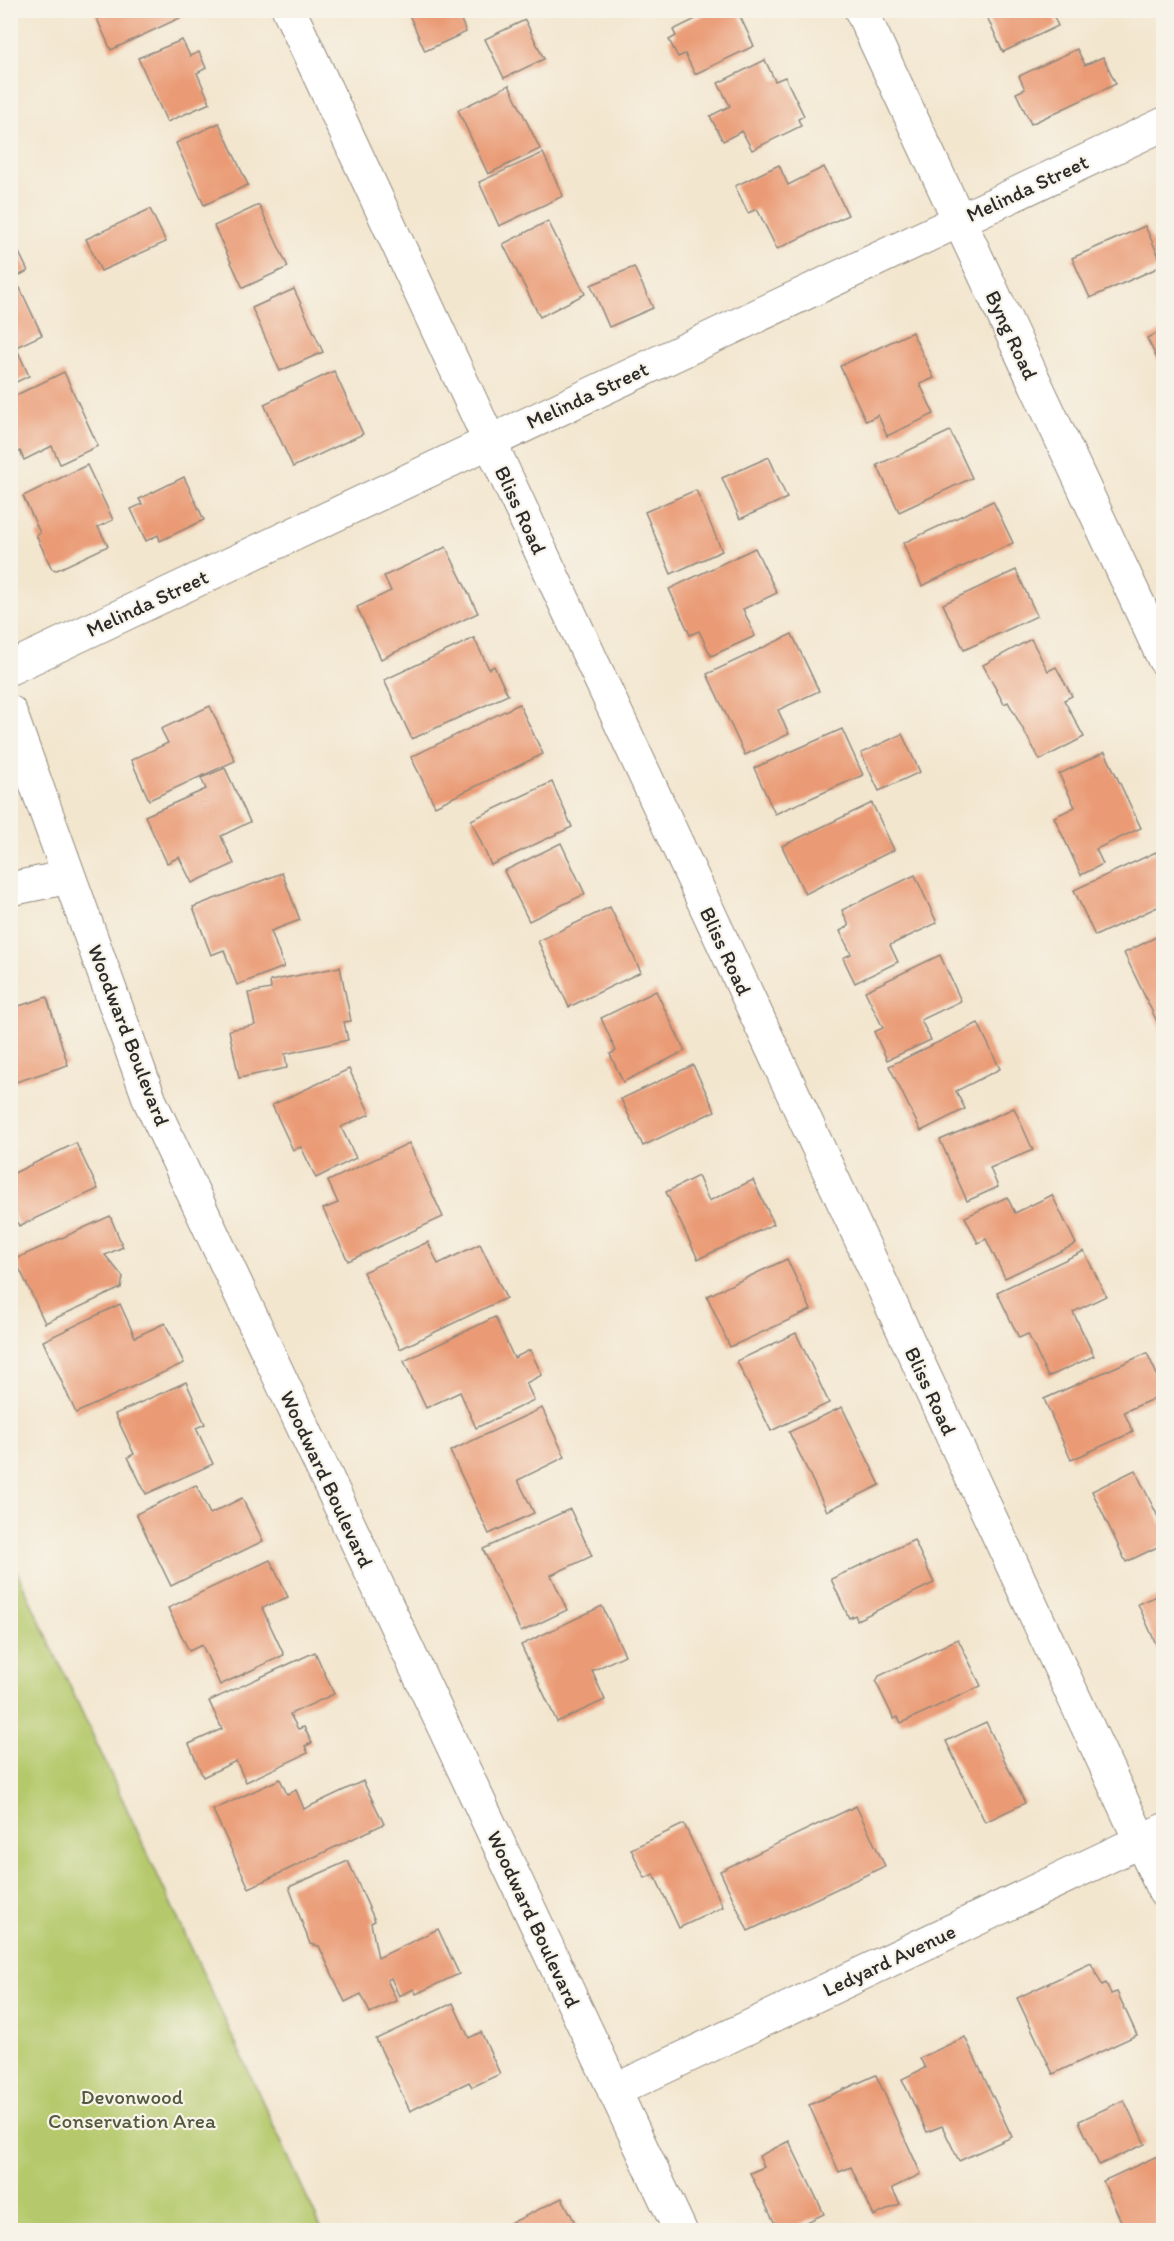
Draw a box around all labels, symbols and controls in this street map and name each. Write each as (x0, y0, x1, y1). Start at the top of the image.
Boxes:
street label: Melinda Street (962, 149, 1092, 227)
street label: Byng Road (980, 286, 1044, 384)
street label: Melinda Street (522, 356, 652, 434)
street label: Bliss Road (490, 462, 552, 559)
street label: Melinda Street (82, 564, 212, 642)
street label: Bliss Road (695, 903, 757, 1000)
street label: Woodward Boulevard (83, 941, 175, 1129)
street label: Bliss Road (900, 1343, 962, 1440)
street label: Woodward Boulevard (275, 1387, 379, 1571)
street label: Woodward Boulevard (482, 1827, 586, 2011)
street label: Ledyard Avenue (819, 1918, 959, 2002)
park label: Devonwood Conservation Area (48, 2084, 216, 2133)

